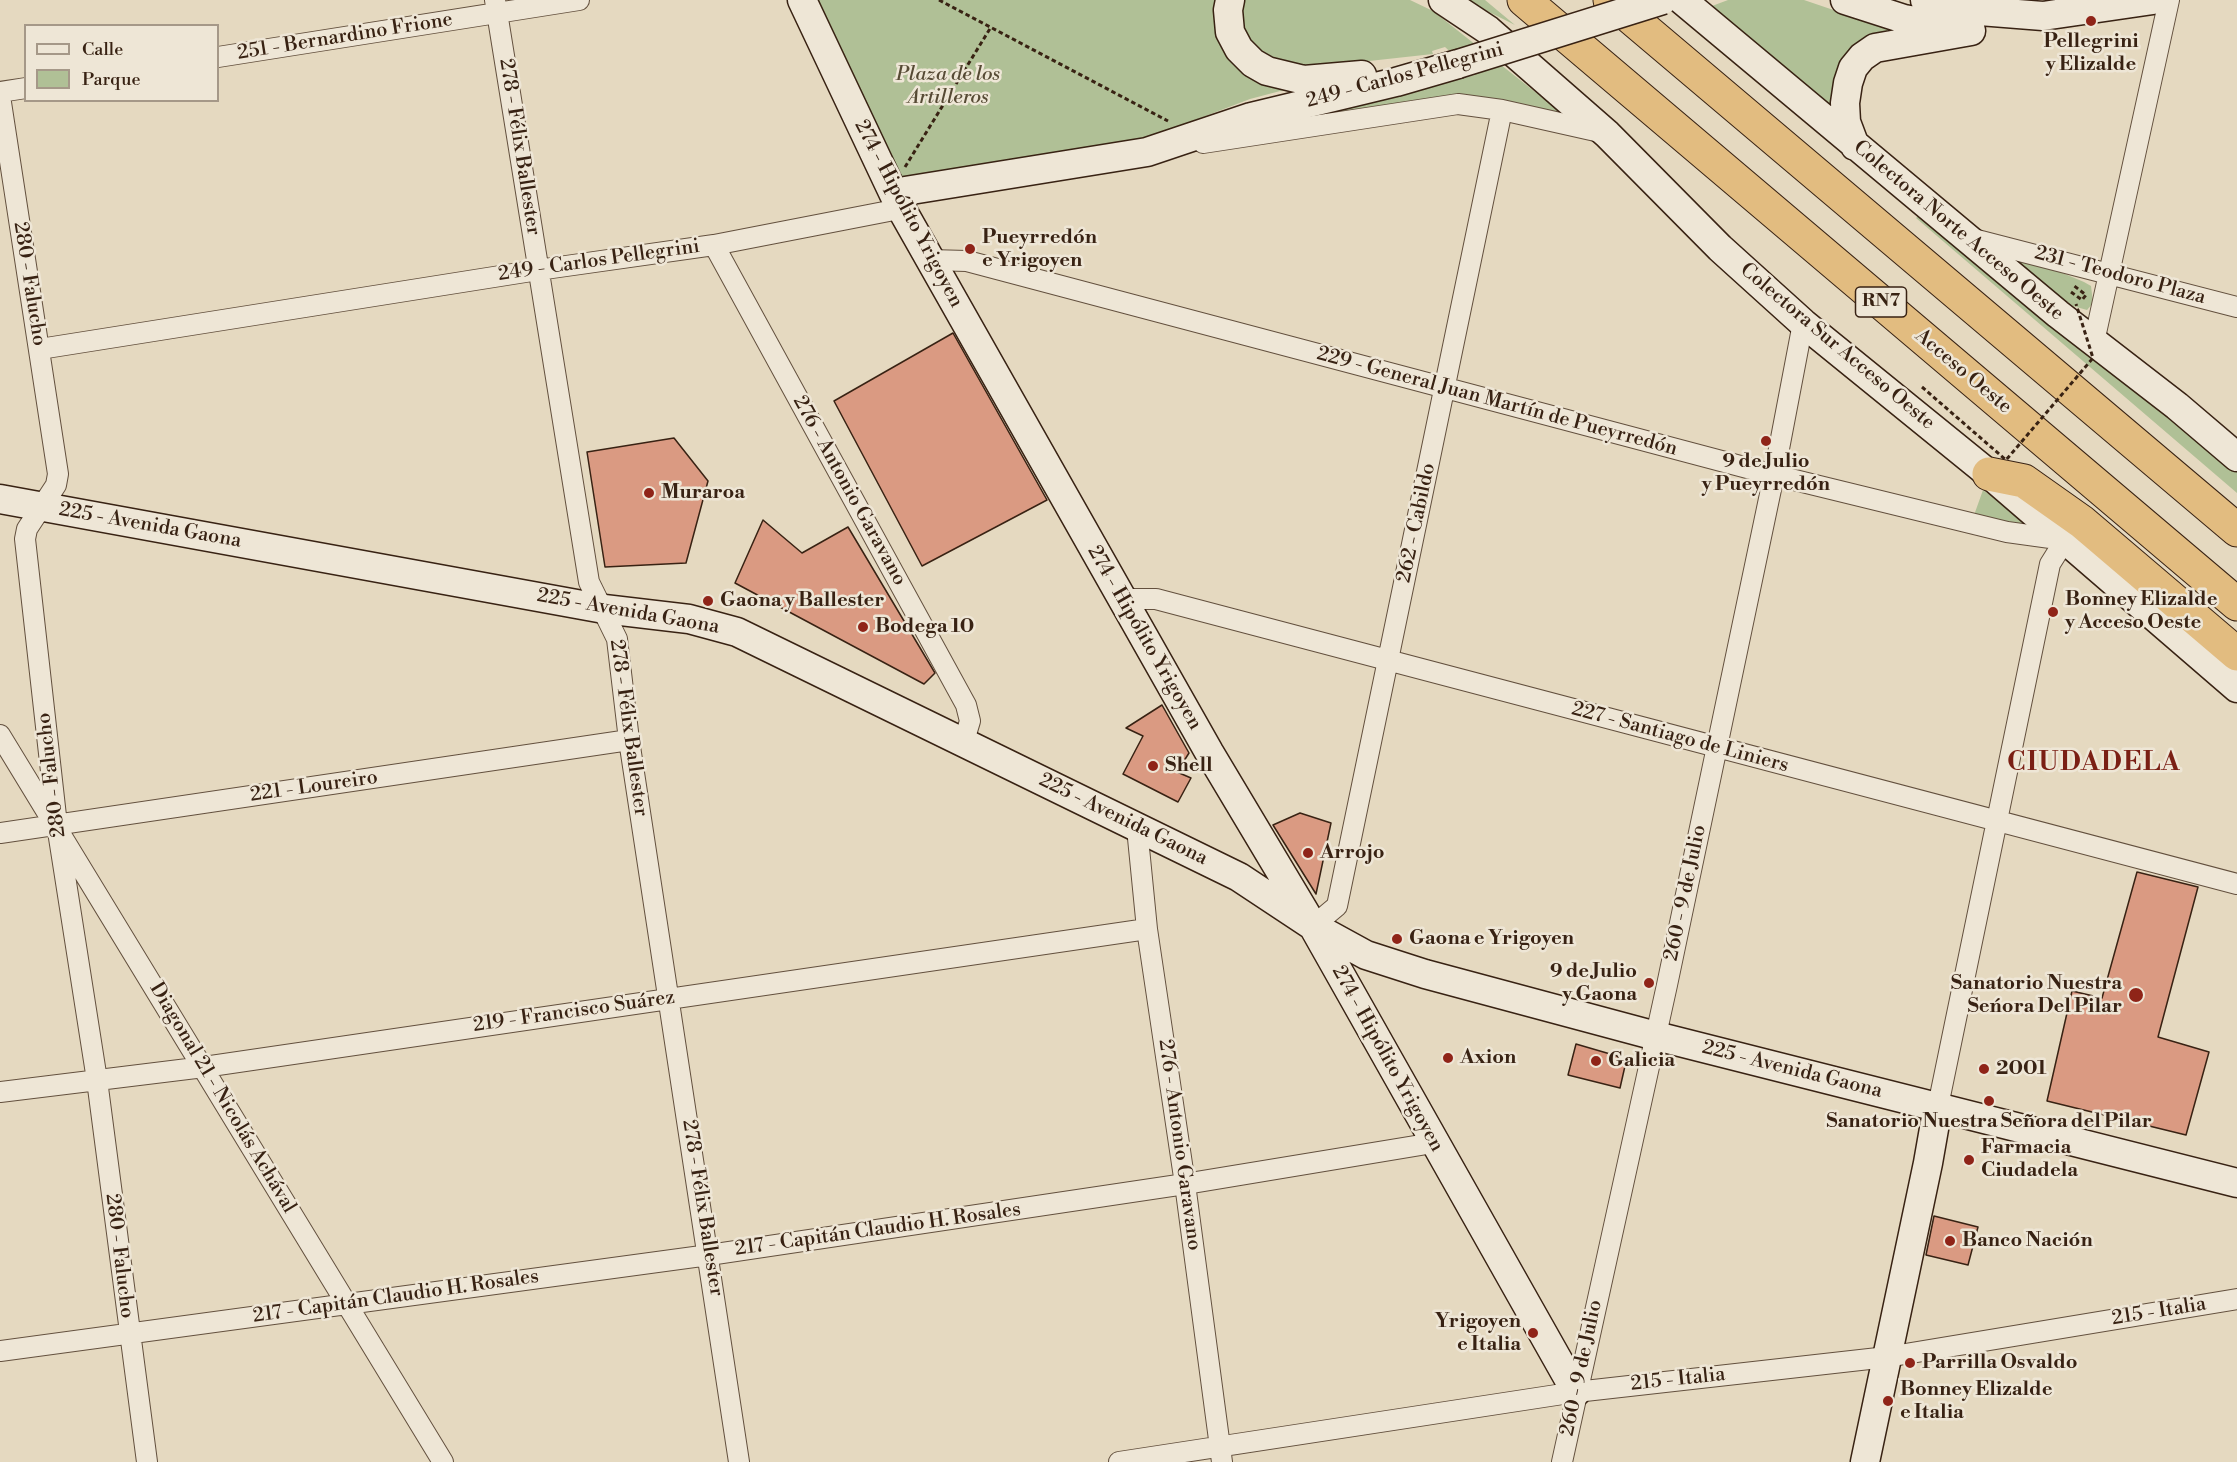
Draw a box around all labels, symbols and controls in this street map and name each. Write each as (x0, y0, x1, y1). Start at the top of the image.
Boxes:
street label: 251 - Bernardino Frione (236, 8, 454, 66)
marker: Pellegrini y Elizalde (2084, 14, 2098, 28)
legend (24, 24, 219, 102)
place label: Pellegrini y Elizalde (2043, 30, 2139, 77)
text: Calle (82, 38, 123, 61)
street label: 249 - Carlos Pellegrini (1304, 38, 1506, 114)
street label: 278 - Félix Ballester (493, 57, 545, 237)
park label: Plaza de los Artilleros (896, 63, 1000, 110)
text: Parque (82, 68, 141, 91)
street label: 274 - Hipólito Yrigoyen (848, 116, 968, 312)
street label: Colectora Norte Acceso Oeste (1848, 136, 2068, 326)
street label: 280 - Falucho (7, 220, 51, 348)
place label: Pueyrredón e Yrigoyen (982, 226, 1097, 273)
street label: 249 - Carlos Pellegrini (497, 235, 701, 287)
marker: Pueyrredón e Yrigoyen (963, 242, 977, 256)
street label: 231 - Teodoro Plaza (2032, 242, 2208, 310)
street label: Colectora Sur Acceso Oeste (1735, 258, 1939, 436)
road number: RN7 (1856, 287, 1906, 317)
street label: Acceso Oeste (1910, 324, 2016, 420)
street label: 229 - General Juan Martín de Pueyrredón (1314, 342, 1680, 462)
street label: 276 - Antonio Garavano (787, 392, 911, 590)
marker: 9 de Julio y Pueyrredón (1759, 434, 1773, 448)
place label: 9 de Julio y Pueyrredón (1702, 450, 1830, 497)
street label: 262 - Cabildo (1393, 461, 1441, 585)
place label: Muraroa (661, 481, 745, 505)
marker: Muraroa (642, 486, 656, 500)
street label: 225 - Avenida Gaona (57, 498, 243, 554)
street label: 274 - Hipólito Yrigoyen (1081, 542, 1207, 734)
street label: 225 - Avenida Gaona (535, 584, 721, 640)
place label: Bonney Elizalde y Acceso Oeste (2065, 588, 2217, 635)
place label: Gaona y Ballester (720, 589, 884, 613)
marker: Gaona y Ballester (701, 594, 715, 608)
marker: Bonney Elizalde y Acceso Oeste (2046, 605, 2060, 619)
place label: Bodega 10 (875, 615, 974, 639)
marker: Bodega 10 (856, 620, 870, 634)
street label: 278 - Félix Ballester (604, 638, 652, 818)
street label: 227 - Santiago de Liniers (1569, 697, 1791, 779)
street label: 280 - Falucho (32, 711, 72, 839)
district label: CIUDADELA (2007, 748, 2181, 780)
place label: Shell (1165, 754, 1213, 778)
marker: Shell (1146, 759, 1160, 773)
street label: 221 - Loureiro (249, 766, 379, 808)
street label: 225 - Avenida Gaona (1035, 769, 1211, 871)
street label: 260 - 9 de Julio (1660, 823, 1712, 963)
place label: Arrojo (1320, 841, 1385, 865)
marker: Arrojo (1301, 846, 1315, 860)
place label: Gaona e Yrigoyen (1409, 927, 1574, 951)
marker: Gaona e Yrigoyen (1390, 932, 1404, 946)
place label: 9 de Julio y Gaona (1550, 960, 1637, 1007)
street label: 274 - Hipólito Yrigoyen (1326, 962, 1448, 1156)
place label: Sanatorio Nuestra Seńora Del Pilar (1951, 972, 2122, 1019)
marker: 9 de Julio y Gaona (1642, 976, 1656, 990)
street label: Diagonal 21 - Nicolás Achával (143, 978, 301, 1218)
street label: 219 - Francisco Suárez (472, 986, 676, 1038)
marker: Sanatorio Nuestra Seńora Del Pilar (2127, 986, 2145, 1004)
street label: 225 - Avenida Gaona (1699, 1036, 1885, 1104)
street label: 276 - Antonio Garavano (1152, 1038, 1206, 1252)
place label: Axion (1460, 1046, 1516, 1070)
place label: Galicia (1608, 1049, 1675, 1073)
marker: Axion (1441, 1051, 1455, 1065)
marker: Galicia (1589, 1054, 1603, 1068)
place label: 2001 (1996, 1057, 2047, 1081)
marker: 2001 (1977, 1062, 1991, 1076)
marker: Sanatorio Nuestra Señora del Pilar (1982, 1094, 1996, 1108)
place label: Sanatorio Nuestra Señora del Pilar (1826, 1110, 2152, 1134)
street label: 278 - Félix Ballester (676, 1118, 728, 1298)
place label: Farmacia Ciudadela (1981, 1136, 2078, 1183)
marker: Farmacia Ciudadela (1962, 1153, 1976, 1167)
street label: 280 - Falucho (99, 1192, 139, 1320)
street label: 217 - Capitán Claudio H. Rosales (733, 1198, 1023, 1262)
place label: Banco Nación (1962, 1229, 2093, 1253)
marker: Banco Nación (1943, 1234, 1957, 1248)
street label: 217 - Capitán Claudio H. Rosales (251, 1265, 541, 1329)
street label: 215 - Italia (2110, 1293, 2208, 1331)
street label: 260 - 9 de Julio (1556, 1298, 1608, 1438)
place label: Yrigoyen e Italia (1435, 1310, 1521, 1357)
marker: Yrigoyen e Italia (1526, 1326, 1540, 1340)
place label: Parrilla Osvaldo (1922, 1351, 2078, 1375)
marker: Parrilla Osvaldo (1903, 1356, 1917, 1370)
street label: 215 - Italia (1629, 1363, 1727, 1397)
place label: Bonney Elizalde e Italia (1900, 1378, 2052, 1425)
marker: Bonney Elizalde e Italia (1881, 1394, 1895, 1408)

